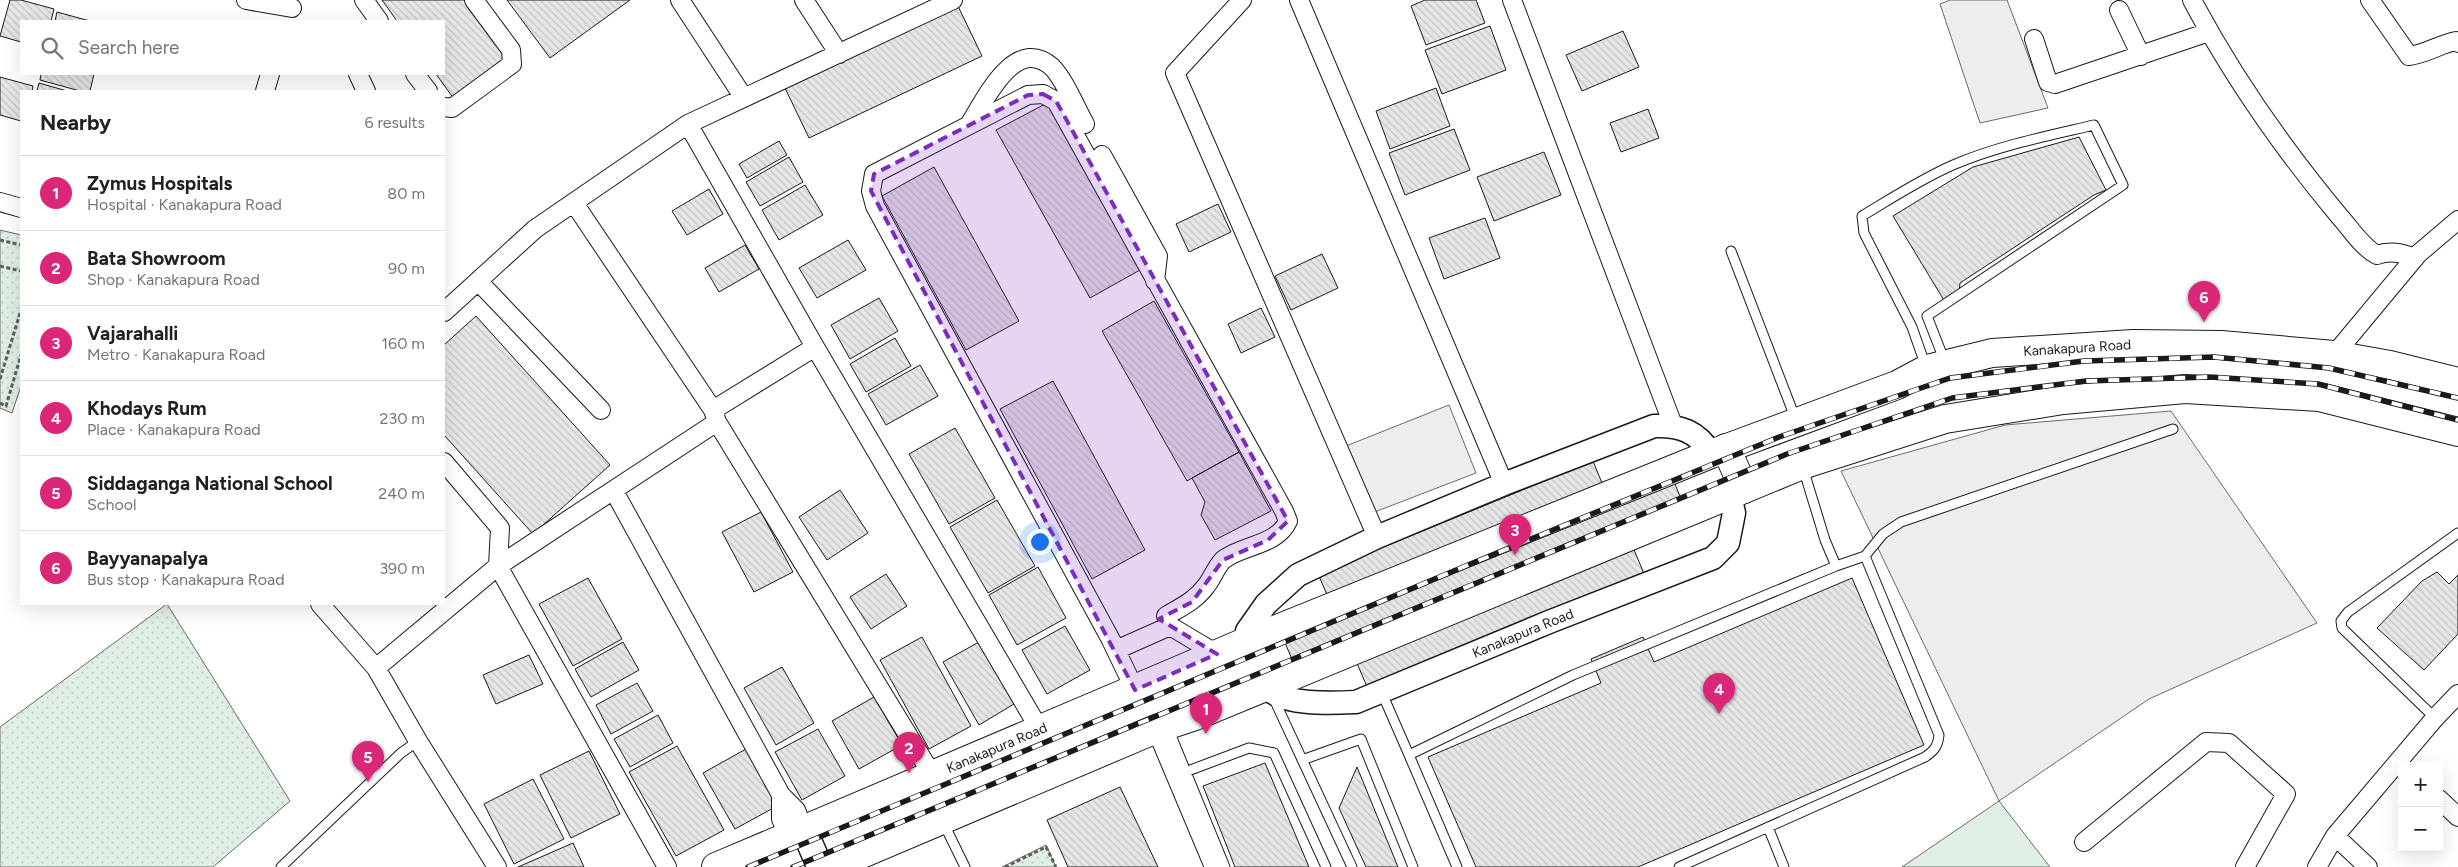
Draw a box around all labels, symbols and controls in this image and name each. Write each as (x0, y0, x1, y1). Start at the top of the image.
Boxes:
search box (20, 20, 445, 75)
icon: search (38, 34, 66, 62)
text: Search here (78, 36, 180, 59)
text: Nearby (40, 110, 111, 135)
text: 6 results (364, 113, 425, 132)
text: Zymus Hospitals (87, 172, 232, 195)
text: 1 (53, 184, 59, 203)
text: 80 m (387, 184, 425, 203)
text: Hospital · Kanakapura Road (87, 195, 282, 214)
text: Bata Showroom (87, 247, 226, 270)
text: 2 (51, 259, 61, 278)
text: 90 m (388, 259, 425, 278)
text: Shop · Kanakapura Road (87, 270, 260, 289)
pin: 6 (2188, 281, 2220, 322)
text: Vajarahalli (87, 322, 178, 345)
text: 3 (52, 334, 60, 353)
text: 160 m (382, 334, 425, 353)
street label: Kanakapura Road (2023, 336, 2132, 360)
text: Metro · Kanakapura Road (87, 345, 265, 364)
text: Khodays Rum (87, 397, 207, 420)
text: 4 (51, 409, 61, 428)
text: 230 m (380, 409, 425, 428)
text: Place · Kanakapura Road (87, 420, 261, 439)
text: Siddaganga National School (87, 472, 333, 495)
text: 5 (51, 484, 61, 503)
text: 240 m (378, 484, 425, 503)
text: School (87, 495, 137, 514)
pin: 3 (1499, 514, 1531, 555)
your location (1027, 529, 1053, 555)
text: Bayyanapalya (87, 547, 208, 570)
text: 6 (51, 559, 61, 578)
text: 390 m (379, 559, 425, 578)
text: Bus stop · Kanakapura Road (87, 570, 285, 589)
street label: Kanakapura Road (1470, 605, 1576, 662)
pin: 4 (1703, 673, 1735, 714)
pin: 1 (1190, 693, 1222, 734)
street label: Kanakapura Road (944, 719, 1050, 777)
pin: 2 (893, 732, 925, 773)
pin: 5 (352, 741, 384, 782)
map controls (2398, 762, 2443, 852)
button: + (2398, 762, 2443, 807)
button: − (2398, 807, 2443, 852)

